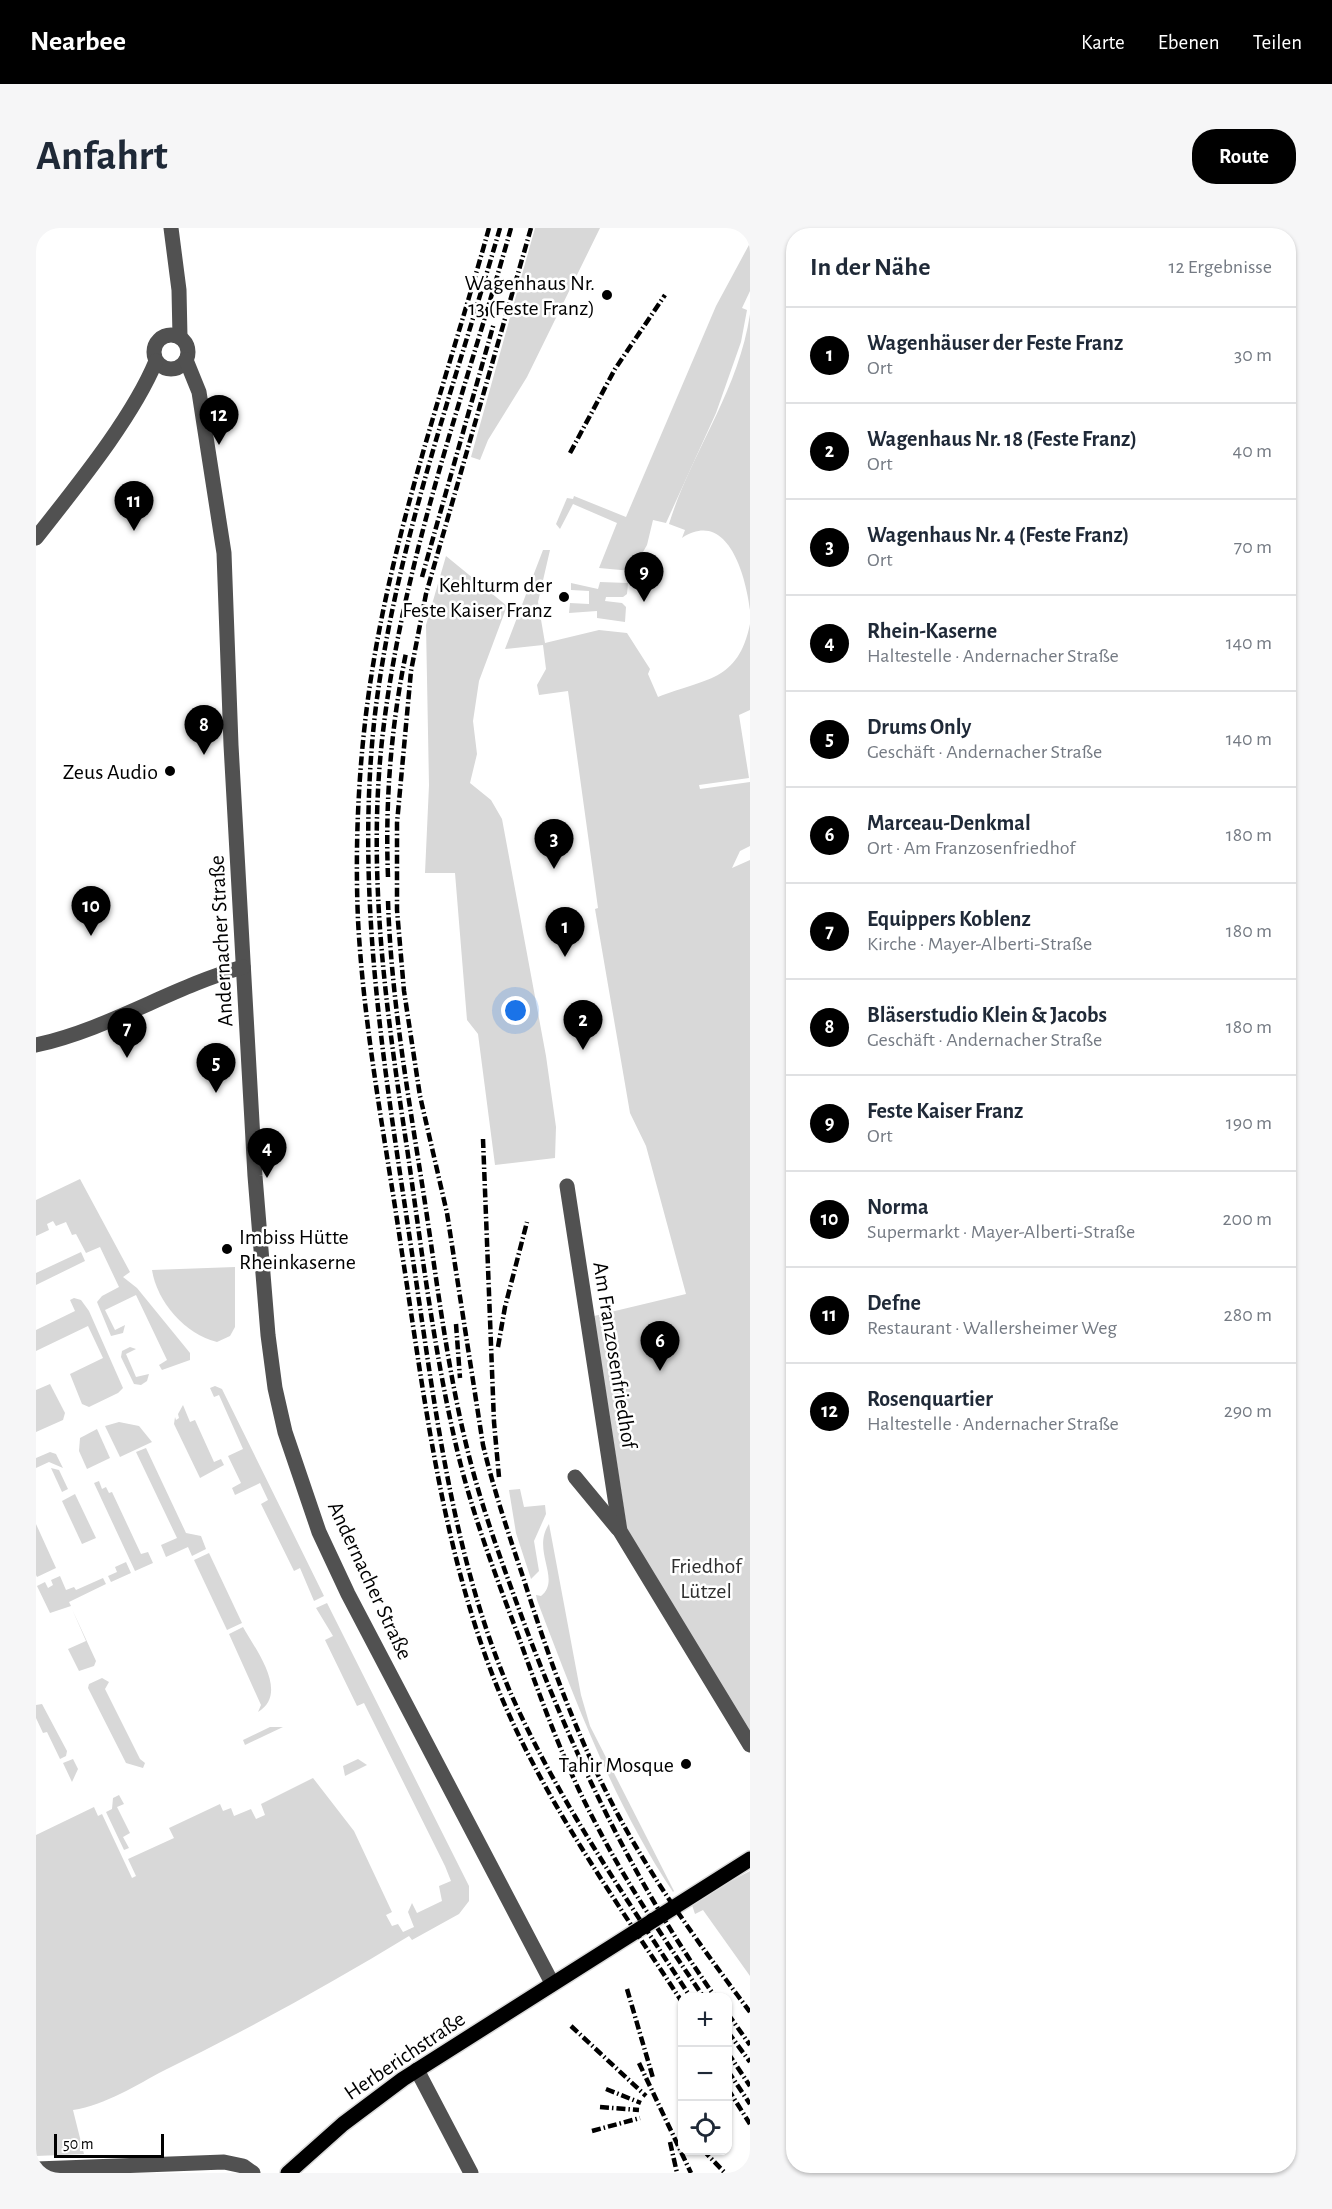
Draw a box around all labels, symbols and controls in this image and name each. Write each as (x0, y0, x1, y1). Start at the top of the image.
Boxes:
text: Nearbee (30, 28, 126, 56)
text: Karte (1081, 32, 1125, 53)
text: Ebenen (1158, 32, 1220, 53)
text: Teilen (1253, 32, 1302, 53)
button: Route (1192, 129, 1296, 184)
text: Anfahrt (36, 135, 168, 177)
text: In der Nähe (810, 254, 930, 280)
text: 12 Ergebnisse (1169, 257, 1272, 277)
place label: Wagenhaus Nr. 13 (Feste Franz) (464, 272, 595, 319)
marker: Wagenhaus Nr. 13 (Feste Franz) (600, 288, 614, 302)
text: Wagenhäuser der Feste Franz (867, 332, 1123, 354)
text: 1 (826, 345, 833, 365)
text: 30 m (1234, 345, 1272, 365)
text: Ort (867, 358, 893, 378)
pin: 12 (200, 396, 238, 445)
text: Wagenhaus Nr. 18 (Feste Franz) (867, 428, 1137, 450)
text: 2 (825, 441, 834, 461)
text: 40 m (1233, 441, 1272, 461)
text: Ort (867, 454, 893, 474)
pin: 11 (114, 482, 154, 531)
text: Wagenhaus Nr. 4 (Feste Franz) (867, 524, 1129, 546)
text: 3 (825, 537, 834, 557)
text: 70 m (1234, 537, 1272, 557)
text: Ort (867, 550, 893, 570)
pin: 9 (624, 552, 664, 602)
place label: Kehlturm der Feste Kaiser Franz (402, 574, 552, 621)
marker: Kehlturm der Feste Kaiser Franz (557, 590, 571, 604)
text: Rhein-Kaserne (867, 620, 997, 642)
text: 4 (824, 633, 835, 653)
text: 140 m (1226, 633, 1272, 653)
text: Haltestelle · Andernacher Straße (867, 646, 1119, 666)
pin: 8 (184, 706, 224, 755)
text: Drums Only (867, 716, 971, 738)
text: 5 (825, 729, 834, 749)
text: 140 m (1226, 729, 1272, 749)
text: Geschäft · Andernacher Straße (867, 742, 1102, 762)
place label: Zeus Audio (63, 761, 158, 783)
marker: Zeus Audio (163, 764, 177, 778)
text: Marceau-Denkmal (867, 812, 1031, 834)
pin: 3 (534, 820, 574, 869)
text: 6 (825, 825, 834, 845)
text: 180 m (1226, 825, 1272, 845)
text: Ort · Am Franzosenfriedhof (867, 838, 1075, 858)
street label: Andernacher Straße (206, 855, 236, 1027)
pin: 10 (72, 886, 110, 936)
pin: 1 (546, 908, 584, 957)
text: Equippers Koblenz (867, 908, 1031, 930)
text: 7 (825, 921, 834, 941)
text: 180 m (1226, 921, 1272, 941)
text: Kirche · Mayer-Alberti-Straße (867, 934, 1092, 954)
your location (501, 996, 530, 1025)
pin: 2 (564, 1000, 602, 1050)
text: Bläserstudio Klein & Jacobs (867, 1004, 1107, 1026)
pin: 7 (108, 1008, 146, 1058)
text: 8 (825, 1017, 834, 1037)
text: 180 m (1226, 1017, 1272, 1037)
text: Geschäft · Andernacher Straße (867, 1030, 1102, 1050)
pin: 5 (196, 1044, 236, 1093)
text: Feste Kaiser Franz (867, 1100, 1023, 1122)
text: 9 (825, 1113, 834, 1133)
text: 190 m (1226, 1113, 1272, 1133)
text: Ort (867, 1126, 893, 1146)
pin: 4 (248, 1128, 286, 1178)
text: Norma (867, 1196, 929, 1218)
text: 10 (821, 1209, 838, 1229)
text: 200 m (1222, 1209, 1272, 1229)
text: Supermarkt · Mayer-Alberti-Straße (867, 1222, 1135, 1242)
place label: Imbiss Hütte Rheinkaserne (239, 1226, 356, 1273)
marker: Imbiss Hütte Rheinkaserne (220, 1242, 234, 1256)
street label: Am Franzosenfriedhof (589, 1260, 641, 1451)
text: Defne (867, 1292, 921, 1314)
text: 11 (822, 1305, 837, 1325)
text: 280 m (1224, 1305, 1272, 1325)
text: Restaurant · Wallersheimer Weg (867, 1318, 1117, 1338)
pin: 6 (640, 1322, 680, 1371)
text: Rosenquartier (867, 1388, 993, 1410)
text: 12 (821, 1401, 838, 1421)
text: 290 m (1224, 1401, 1272, 1421)
text: Haltestelle · Andernacher Straße (867, 1414, 1119, 1434)
street label: Andernacher Straße (324, 1498, 416, 1663)
park label: Friedhof Lützel (670, 1555, 743, 1602)
place label: Tahir Mosque (559, 1754, 674, 1776)
marker: Tahir Mosque (679, 1757, 693, 1771)
map controls (678, 1993, 732, 2155)
button: + (678, 1993, 732, 2047)
street label: Herberichstraße (340, 2008, 469, 2104)
button: − (678, 2047, 732, 2101)
button: locate (678, 2101, 732, 2155)
scale bar (54, 2131, 164, 2158)
text: 50 m (63, 2136, 94, 2152)

